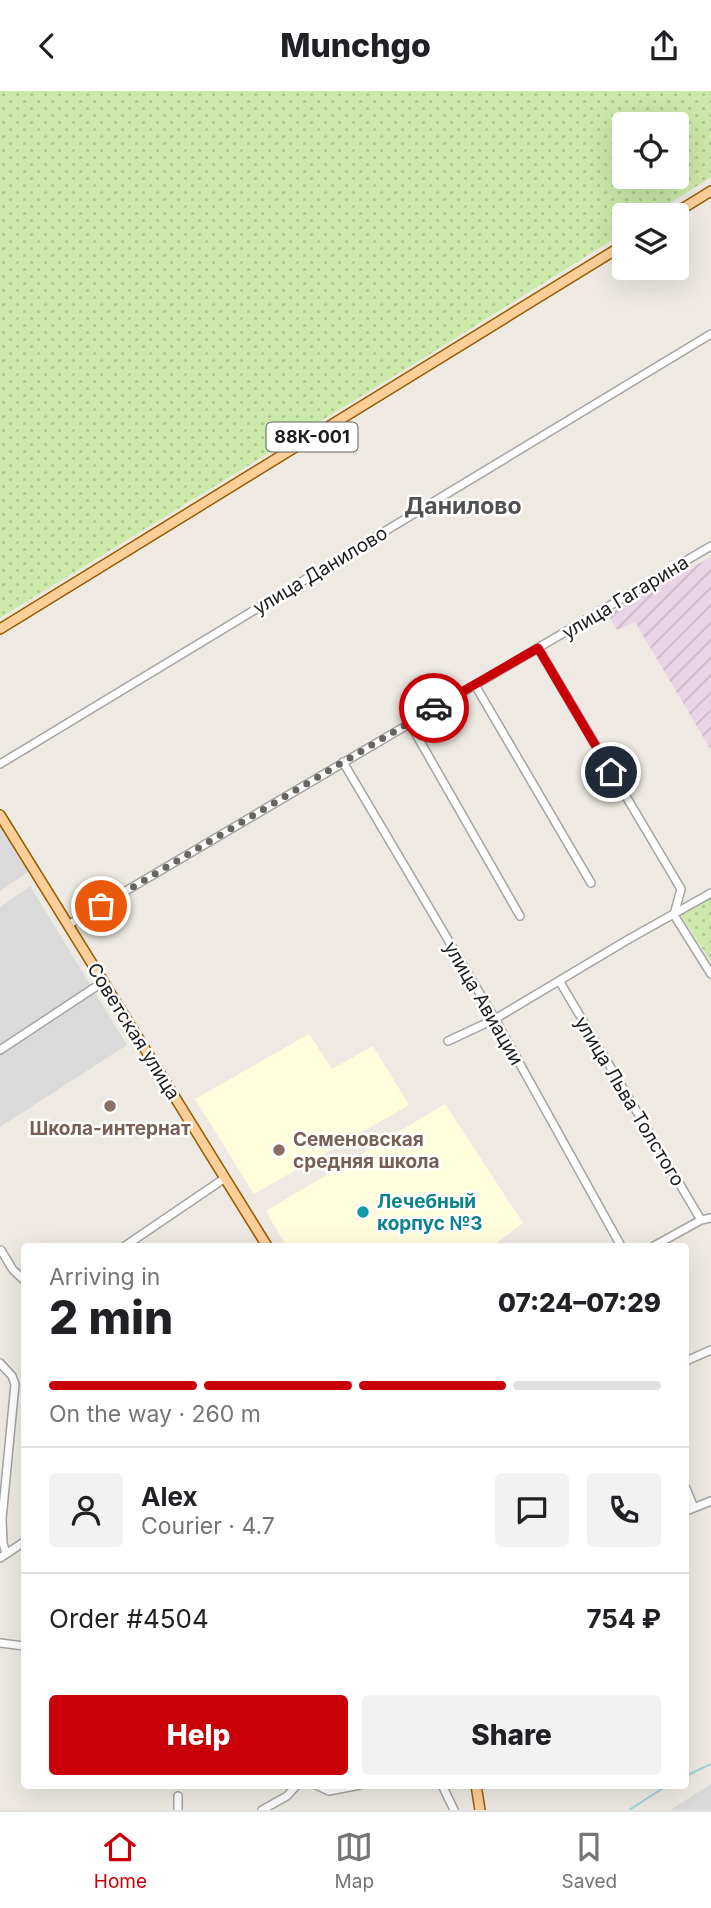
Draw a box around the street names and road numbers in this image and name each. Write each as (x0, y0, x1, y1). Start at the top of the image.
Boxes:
road number: 88К-001 (266, 423, 358, 451)
street label: улица Данилово (249, 521, 392, 620)
street label: улица Гагарина (558, 551, 693, 644)
street label: улица Авиации (439, 937, 528, 1069)
street label: Советская улица (82, 958, 185, 1104)
street label: улица Льва Толстого (570, 1012, 689, 1190)

